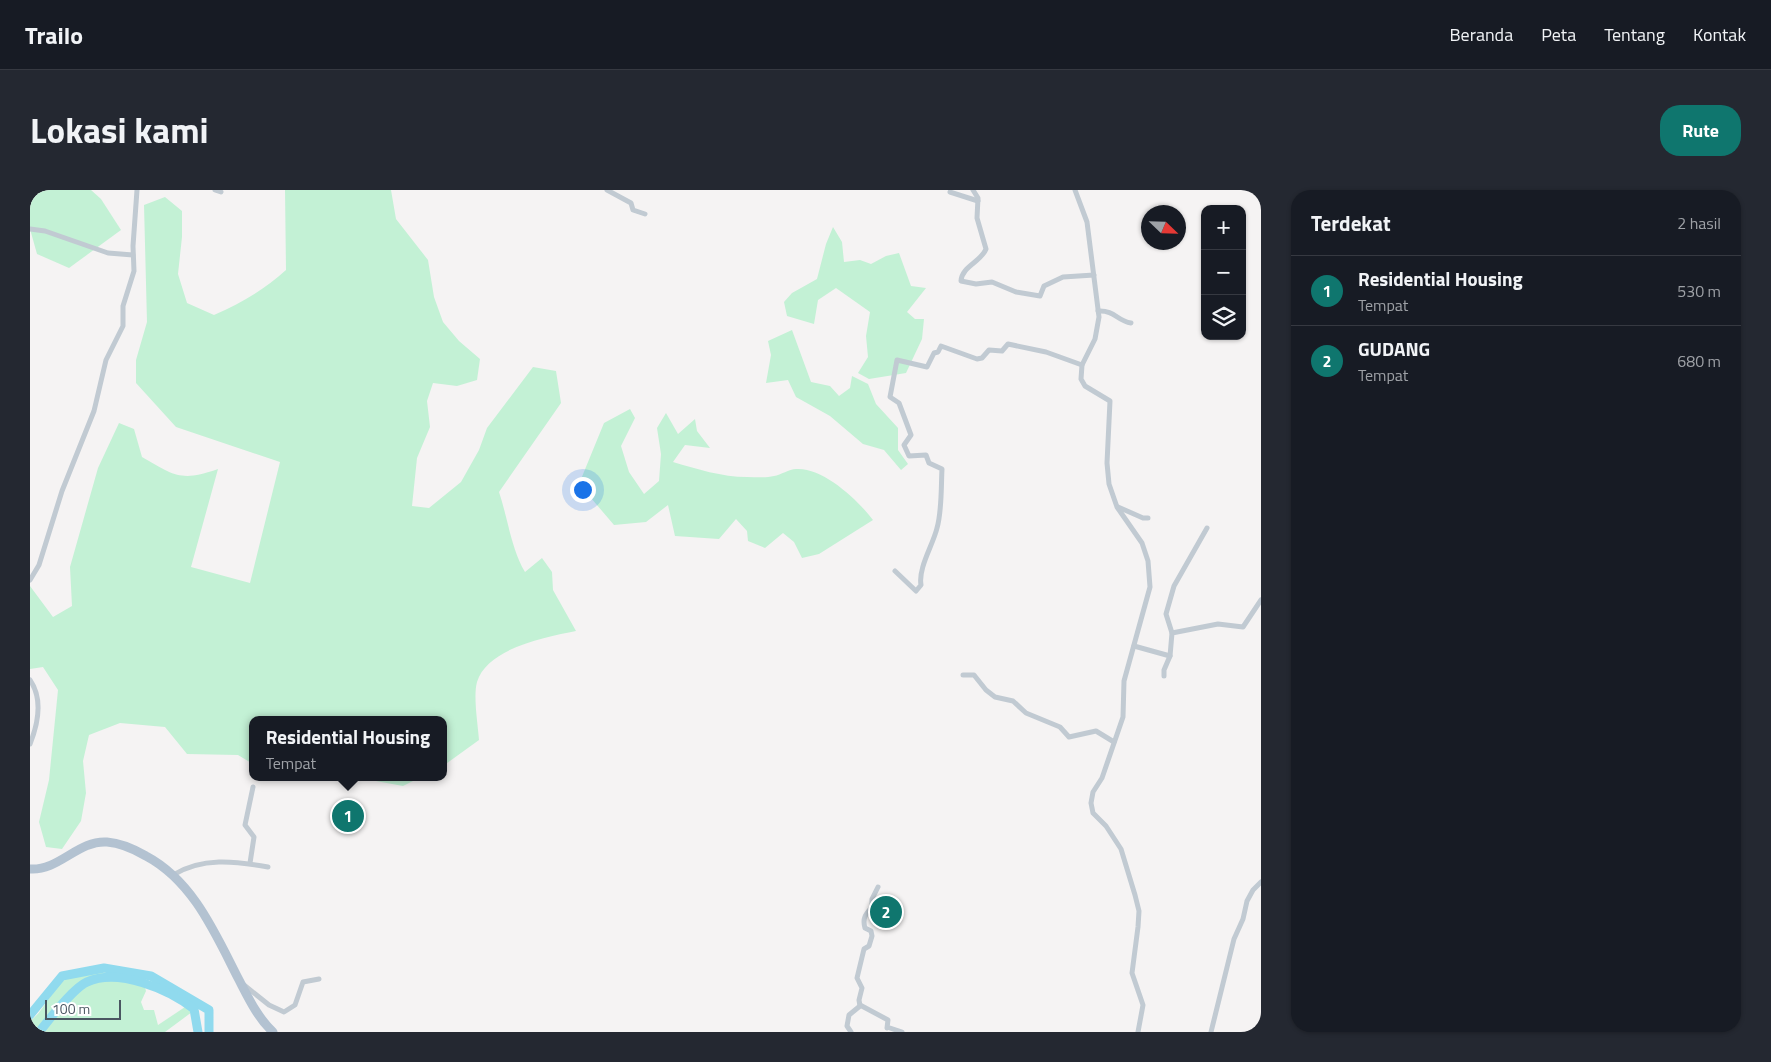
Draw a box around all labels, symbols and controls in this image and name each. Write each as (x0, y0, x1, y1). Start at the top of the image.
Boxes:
text: Trailo (25, 17, 83, 53)
text: Beranda (1450, 21, 1513, 48)
text: Peta (1541, 21, 1576, 48)
text: Tentang (1604, 21, 1665, 48)
text: Kontak (1693, 21, 1746, 48)
text: Lokasi kami (30, 103, 209, 157)
button: Rute (1660, 105, 1741, 156)
north arrow (1141, 205, 1186, 250)
map controls (1201, 205, 1246, 340)
button: + (1201, 205, 1246, 250)
text: Terdekat (1311, 207, 1391, 239)
text: 2 hasil (1677, 211, 1721, 235)
button: − (1201, 250, 1246, 295)
text: Residential Housing (1358, 264, 1523, 293)
text: 1 (1323, 279, 1331, 303)
text: 530 m (1677, 279, 1721, 303)
text: Tempat (1358, 293, 1408, 317)
button: layers (1201, 295, 1246, 340)
text: GUDANG (1358, 334, 1430, 363)
text: 2 (1323, 349, 1331, 373)
text: 680 m (1677, 349, 1721, 373)
text: Tempat (1358, 363, 1408, 387)
your location (570, 477, 596, 503)
popup (249, 716, 447, 781)
text: Residential Housing (266, 722, 430, 751)
text: Tempat (266, 751, 316, 775)
pin: 1 (332, 797, 364, 835)
pin: 2 (870, 893, 902, 931)
scale bar (45, 997, 121, 1020)
text: 100 m (52, 998, 90, 1019)

